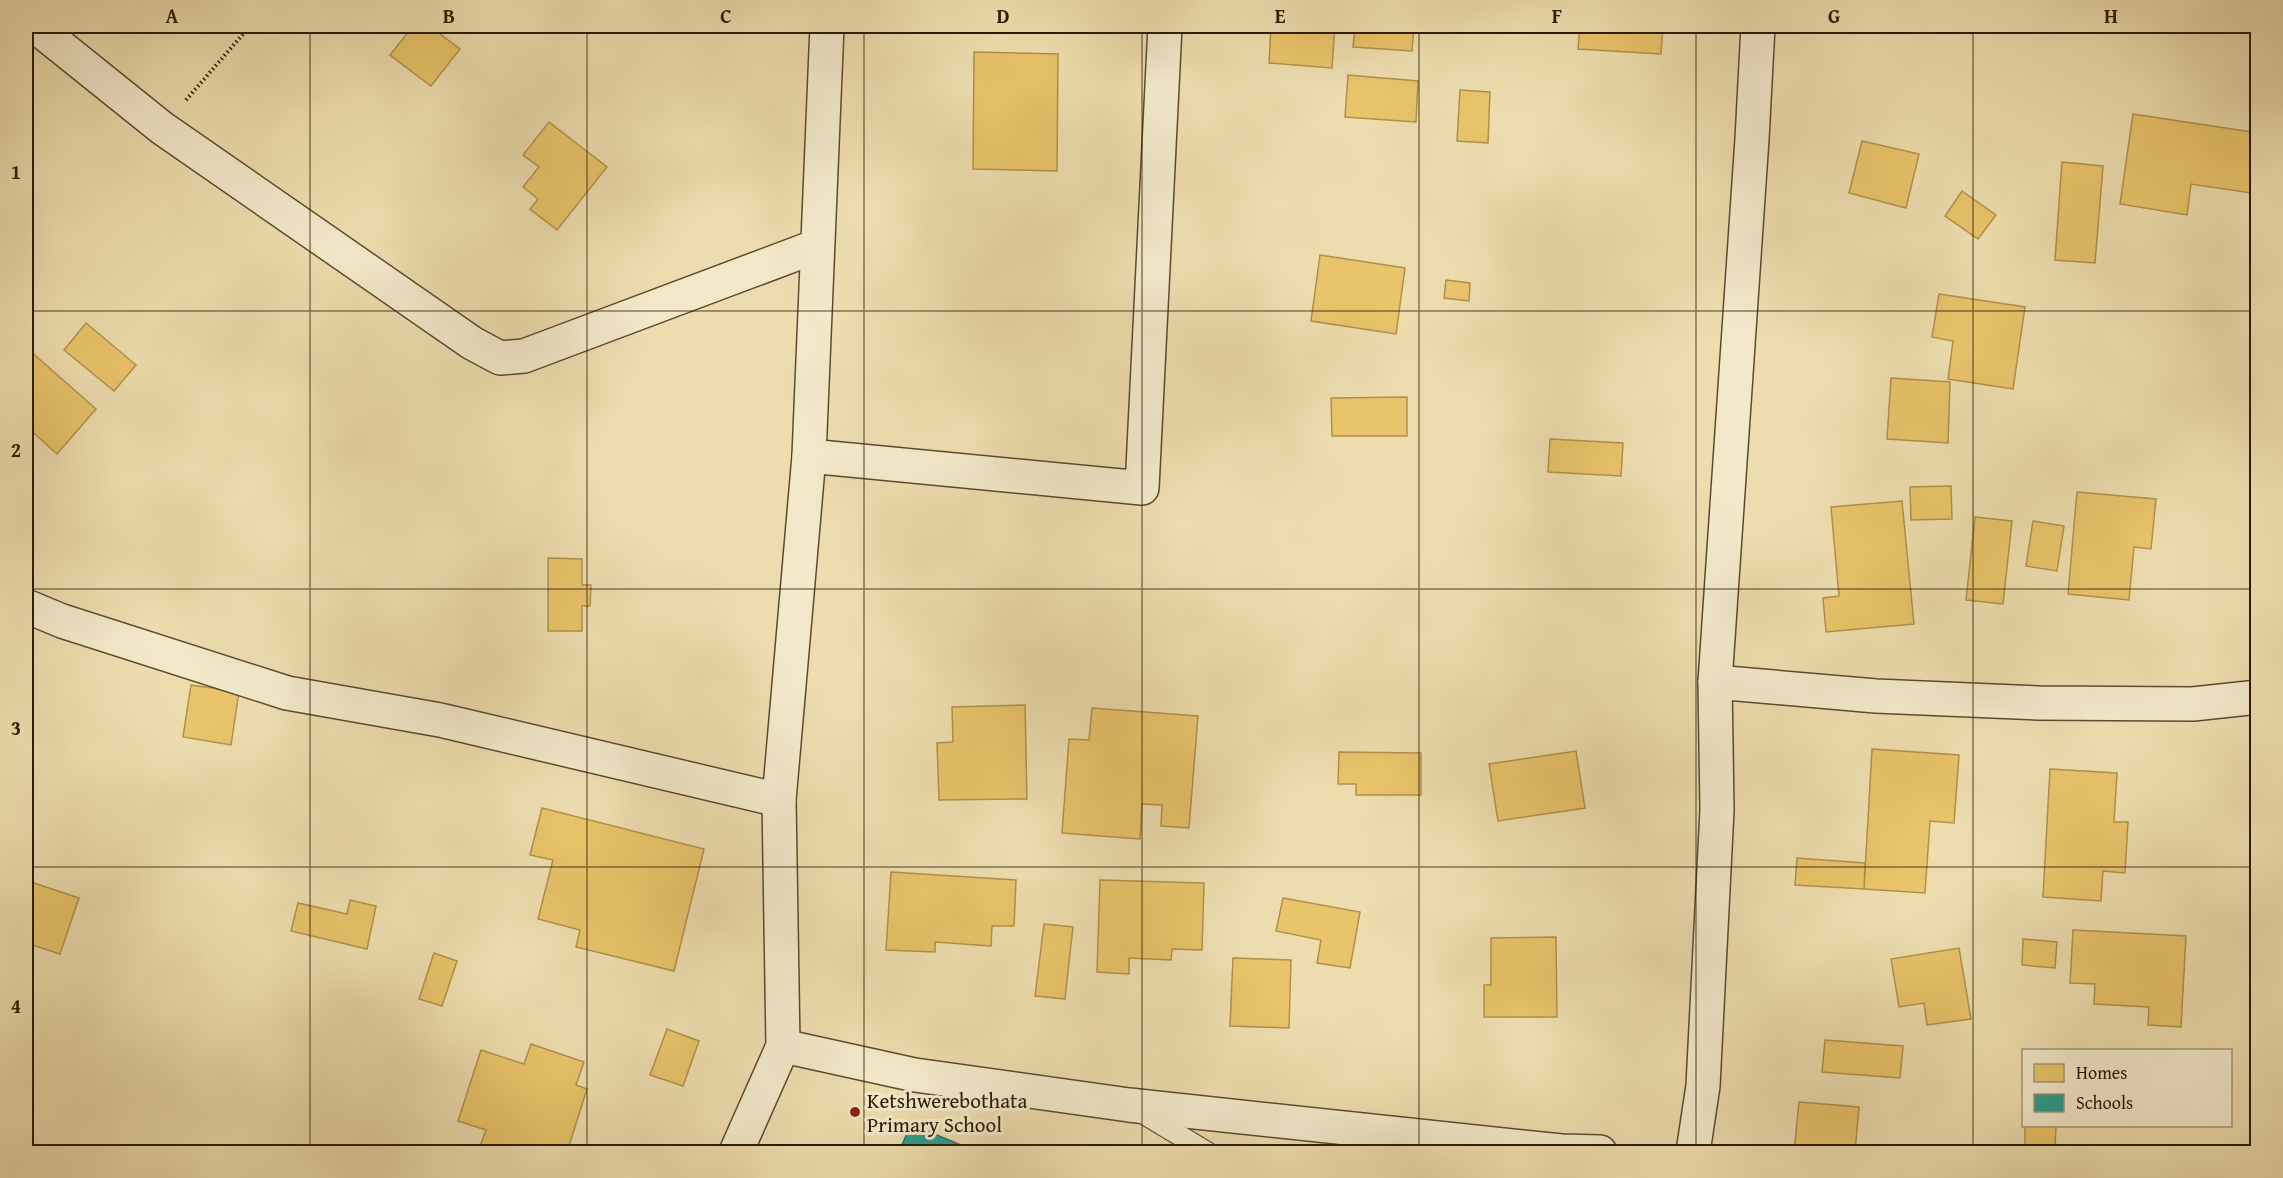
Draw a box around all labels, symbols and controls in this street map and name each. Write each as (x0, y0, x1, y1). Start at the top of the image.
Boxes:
text: A (166, 1, 179, 30)
text: B (443, 1, 455, 30)
text: C (720, 1, 732, 30)
text: D (996, 1, 1010, 30)
text: E (1275, 1, 1286, 30)
text: F (1552, 1, 1562, 30)
text: G (1828, 1, 1840, 30)
text: H (2104, 1, 2118, 30)
text: 1 (11, 157, 21, 186)
text: 2 (11, 435, 21, 464)
text: 3 (11, 713, 21, 742)
text: 4 (11, 991, 21, 1020)
legend (2022, 1049, 2232, 1127)
text: Homes (2076, 1059, 2127, 1086)
place label: Ketshwerebothata Primary School (867, 1085, 1027, 1140)
text: Schools (2076, 1089, 2133, 1116)
marker: Ketshwerebothata Primary School (848, 1105, 862, 1119)

